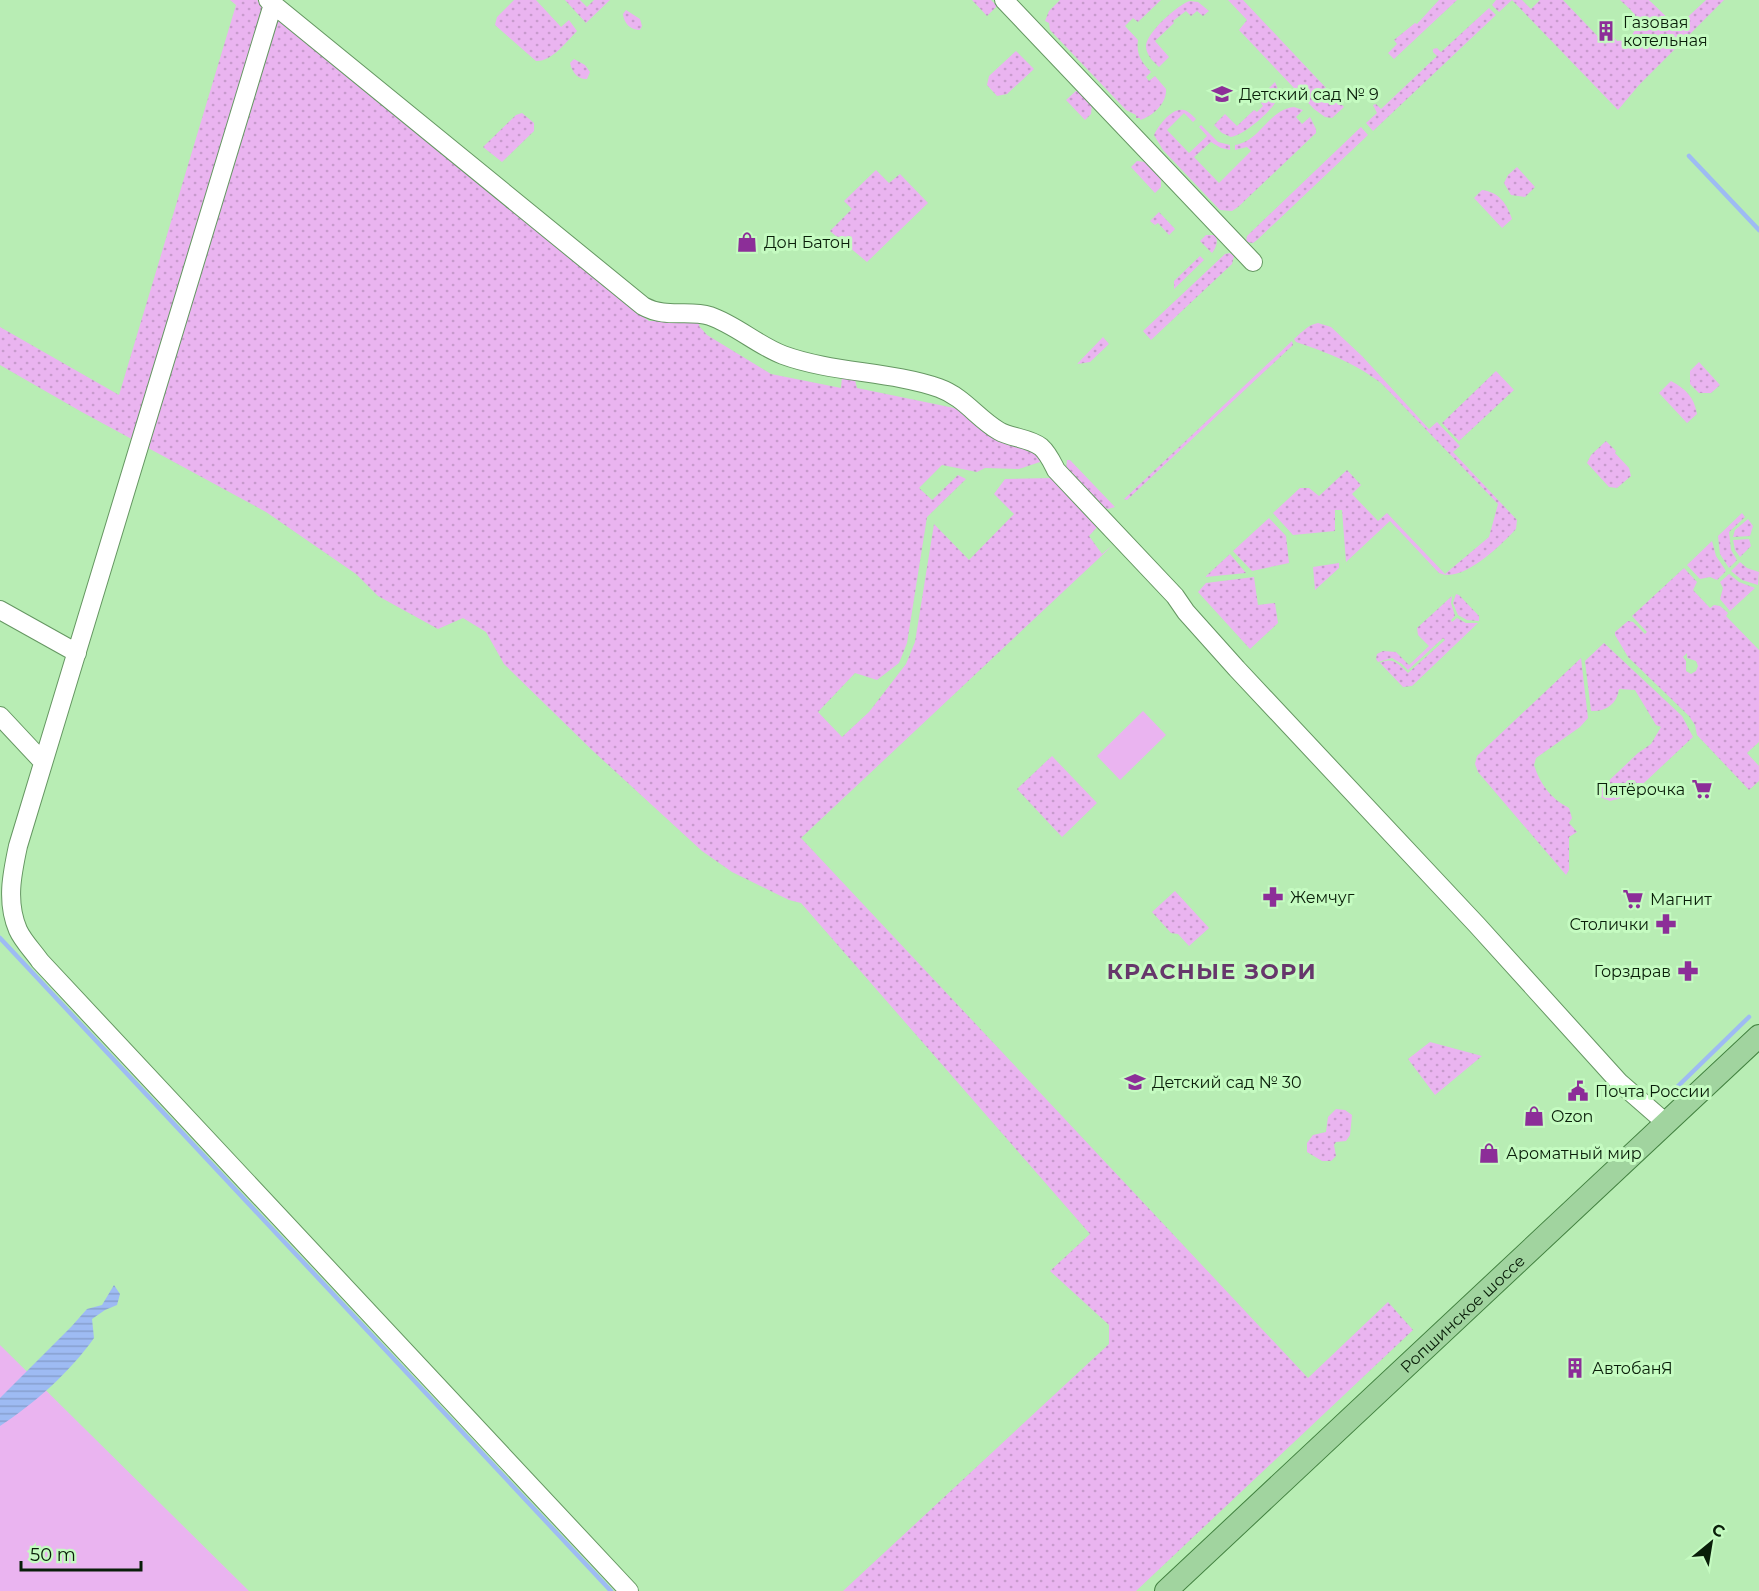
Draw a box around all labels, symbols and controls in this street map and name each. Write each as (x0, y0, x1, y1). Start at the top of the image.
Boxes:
place label: Газовая котельная (1623, 13, 1708, 50)
building icon: Газовая котельная (1594, 19, 1618, 43)
school or university icon: Детский сад № 9 (1210, 82, 1234, 106)
place label: Детский сад № 9 (1239, 85, 1379, 104)
shop icon: Дон Батон (735, 230, 759, 254)
place label: Дон Батон (764, 233, 851, 252)
supermarket icon: Пятёрочка (1690, 777, 1714, 801)
place label: Пятёрочка (1596, 780, 1685, 799)
pharmacy icon: Жемчуг (1261, 885, 1285, 909)
supermarket icon: Магнит (1621, 887, 1645, 911)
place label: Жемчуг (1290, 888, 1355, 907)
place label: Магнит (1650, 890, 1712, 909)
pharmacy icon: Столички (1654, 912, 1678, 936)
place label: Столички (1569, 915, 1649, 934)
district label: КРАСНЫЕ ЗОРИ (1107, 958, 1317, 985)
pharmacy icon: Горздрав (1676, 959, 1700, 983)
place label: Горздрав (1594, 962, 1671, 981)
school or university icon: Детский сад № 30 (1123, 1070, 1147, 1094)
place label: Детский сад № 30 (1152, 1073, 1302, 1092)
public building icon: Почта России (1566, 1079, 1590, 1103)
place label: Почта России (1595, 1082, 1710, 1101)
shop icon: Ozon (1522, 1104, 1546, 1128)
place label: Ozon (1551, 1107, 1593, 1126)
shop icon: Ароматный мир (1477, 1141, 1501, 1165)
place label: Ароматный мир (1506, 1144, 1642, 1163)
street label: Ропшинское шоссе (1396, 1251, 1529, 1376)
building icon: АвтобанЯ (1563, 1356, 1587, 1380)
place label: АвтобанЯ (1592, 1359, 1673, 1378)
north arrow (1681, 1513, 1741, 1573)
text: С (1708, 1519, 1728, 1542)
scale bar (21, 1534, 141, 1572)
text: 50 m (30, 1544, 76, 1566)

